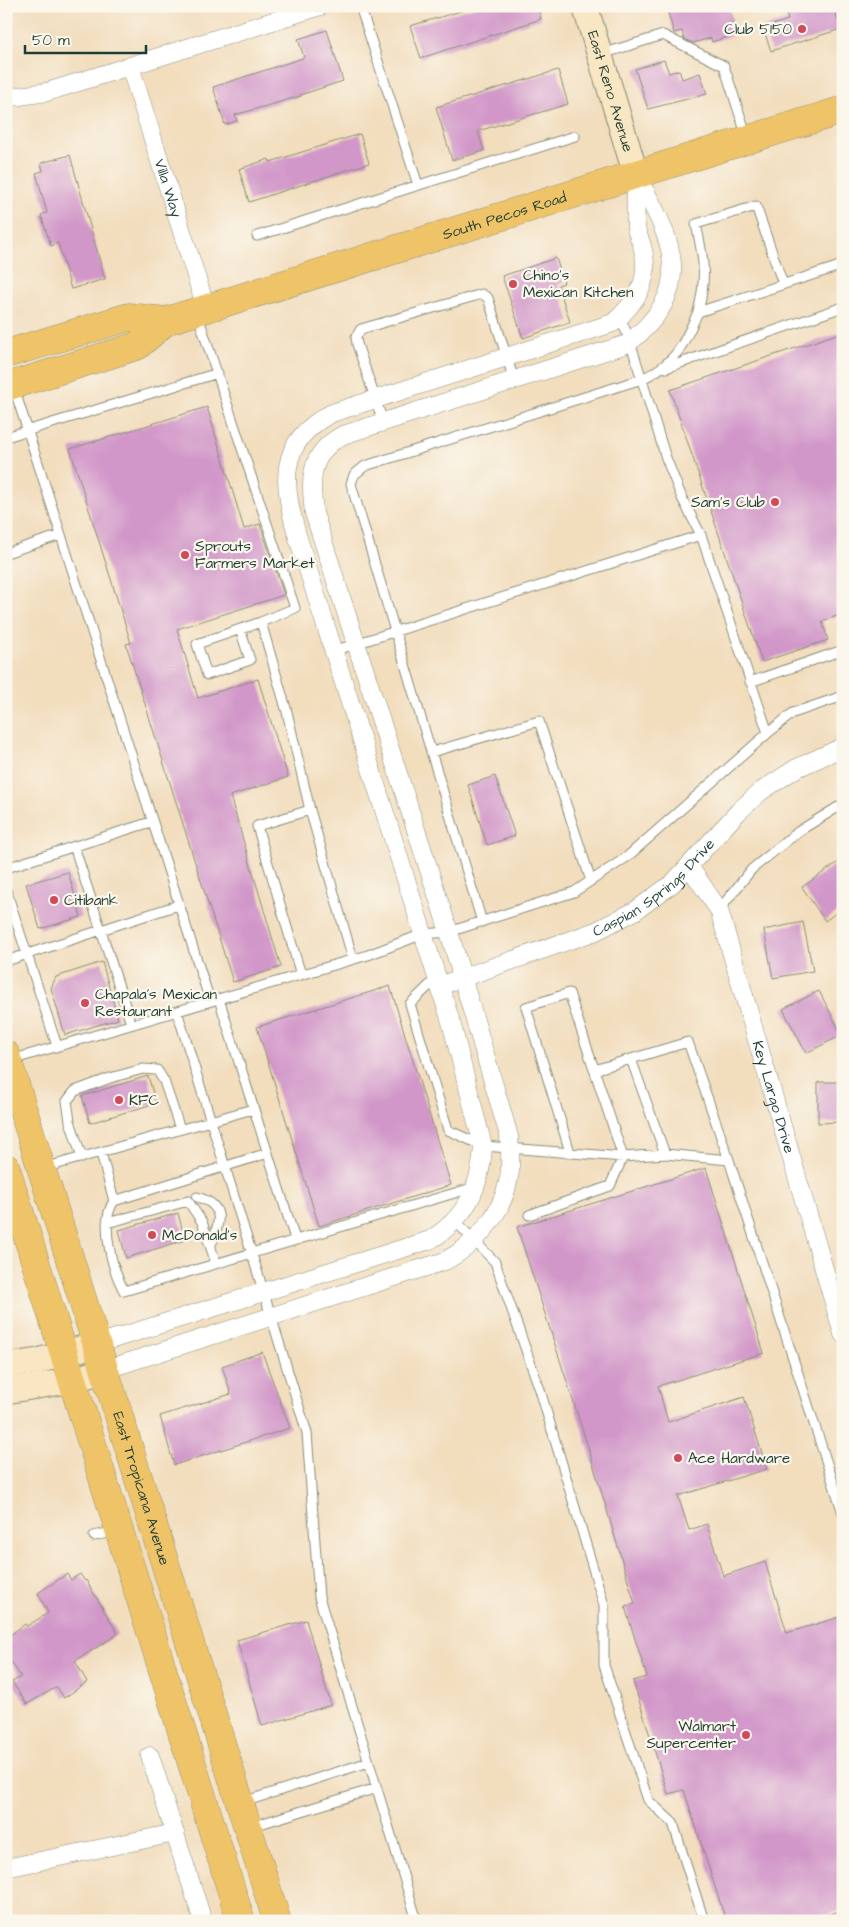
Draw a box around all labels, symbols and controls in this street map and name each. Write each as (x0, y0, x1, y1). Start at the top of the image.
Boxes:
place label: Club 5150 (724, 19, 793, 40)
scale bar (25, 22, 146, 54)
marker: Club 5150 (796, 23, 808, 35)
street label: East Reno Avenue (582, 28, 638, 155)
text: 50 m (32, 30, 70, 51)
street label: Villa Way (149, 156, 187, 220)
street label: South Pecos Road (440, 187, 569, 245)
place label: Chino's Mexican Kitchen (523, 265, 634, 303)
marker: Chino's Mexican Kitchen (507, 278, 519, 290)
place label: Sam's Club (691, 492, 766, 513)
marker: Sam's Club (769, 496, 781, 508)
place label: Sprouts Farmers Market (195, 536, 315, 574)
marker: Sprouts Farmers Market (179, 549, 191, 561)
street label: Caspian Springs Drive (589, 834, 720, 942)
place label: Citibank (64, 890, 118, 911)
marker: Citibank (48, 894, 60, 906)
place label: Chapala's Mexican Restaurant (95, 984, 218, 1022)
marker: Chapala's Mexican Restaurant (79, 997, 91, 1009)
street label: Key Largo Drive (747, 1038, 800, 1156)
place label: KFC (129, 1090, 159, 1111)
marker: KFC (113, 1094, 125, 1106)
place label: McDonald's (162, 1225, 238, 1246)
marker: McDonald's (146, 1229, 158, 1241)
street label: East Tropicana Avenue (107, 1409, 175, 1568)
place label: Ace Hardware (688, 1448, 790, 1469)
marker: Ace Hardware (672, 1452, 684, 1464)
place label: Walmart Supercenter (646, 1716, 736, 1754)
marker: Walmart Supercenter (740, 1729, 752, 1741)

